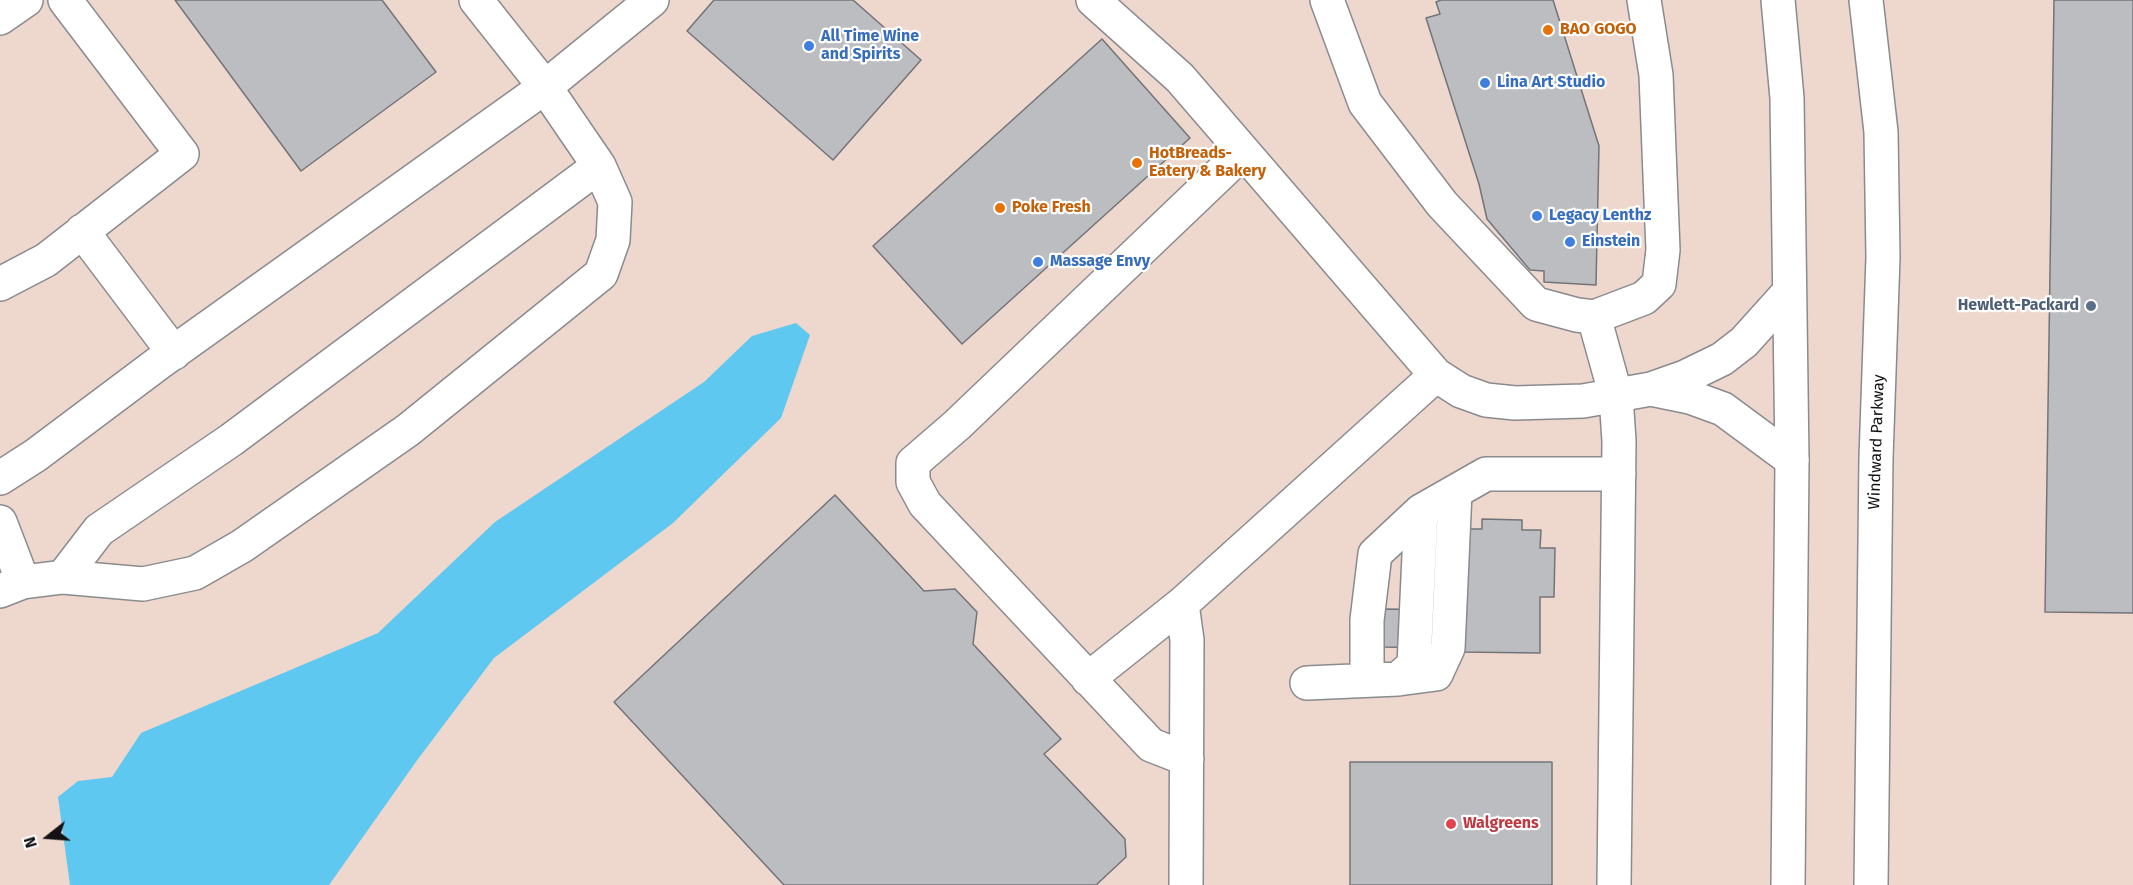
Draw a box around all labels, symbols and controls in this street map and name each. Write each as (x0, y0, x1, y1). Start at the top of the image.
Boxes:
place label: BAO GOGO (1560, 20, 1637, 40)
marker: BAO GOGO (1541, 23, 1555, 37)
place label: All Time Wine and Spirits (821, 27, 919, 65)
marker: All Time Wine and Spirits (802, 39, 816, 53)
place label: Lina Art Studio (1497, 73, 1605, 93)
marker: Lina Art Studio (1478, 76, 1492, 90)
place label: HotBreads- Eatery & Bakery (1149, 144, 1266, 182)
marker: HotBreads- Eatery & Bakery (1130, 156, 1144, 170)
place label: Poke Fresh (1012, 198, 1091, 218)
marker: Poke Fresh (993, 201, 1007, 215)
place label: Legacy Lenthz (1549, 206, 1651, 226)
marker: Legacy Lenthz (1530, 209, 1544, 223)
place label: Einstein (1582, 232, 1640, 252)
marker: Einstein (1563, 235, 1577, 249)
place label: Massage Envy (1050, 252, 1150, 272)
marker: Massage Envy (1031, 255, 1045, 269)
place label: Hewlett-Packard (1958, 296, 2079, 316)
marker: Hewlett-Packard (2084, 299, 2098, 313)
street label: Windward Parkway (1865, 374, 1889, 510)
north arrow (18, 807, 78, 867)
place label: Walgreens (1463, 814, 1539, 834)
marker: Walgreens (1444, 817, 1458, 831)
text: N (20, 835, 41, 850)

